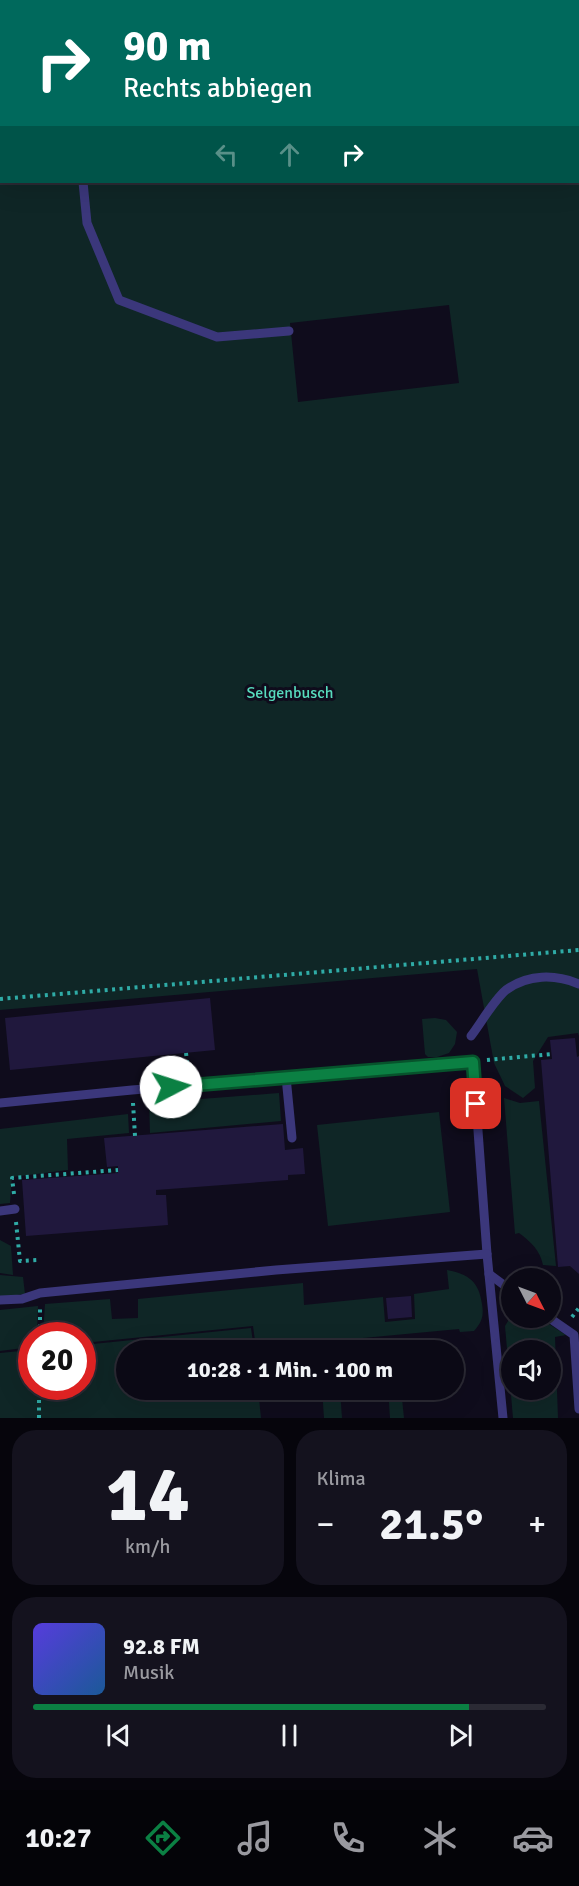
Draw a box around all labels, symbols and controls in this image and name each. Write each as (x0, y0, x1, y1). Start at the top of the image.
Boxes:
text: 90 m (123, 21, 212, 72)
icon: right (24, 24, 102, 102)
text: Rechts abbiegen (123, 72, 313, 105)
icon: left (210, 138, 243, 171)
icon: ahead (273, 138, 306, 171)
icon: right (336, 138, 369, 171)
park label: Selgenbusch (246, 683, 334, 703)
position arrow (139, 1055, 203, 1119)
pin (450, 1078, 501, 1129)
icon: arrive (459, 1087, 492, 1120)
north arrow (501, 1268, 561, 1328)
map controls (501, 1268, 561, 1400)
speed limit sign: 20 (18, 1322, 96, 1400)
button: sound (501, 1340, 561, 1400)
text: 10:28 · 1 Min. · 100 m (187, 1356, 393, 1383)
text: 14 (106, 1447, 190, 1543)
text: Klima (317, 1466, 366, 1491)
text: 21.5° (379, 1497, 483, 1552)
text: − (317, 1504, 334, 1545)
text: + (528, 1504, 546, 1545)
text: km/h (125, 1534, 170, 1559)
text: 92.8 FM (123, 1633, 200, 1660)
text: Musik (123, 1660, 174, 1685)
icon: previous (102, 1719, 135, 1752)
icon: pause (273, 1719, 306, 1752)
icon: next (444, 1719, 477, 1752)
icon: directions (142, 1817, 184, 1859)
icon: music (234, 1817, 276, 1859)
icon: phone (327, 1817, 369, 1859)
icon: climate (419, 1817, 461, 1859)
icon: car (512, 1817, 554, 1859)
text: 10:27 (25, 1822, 92, 1855)

